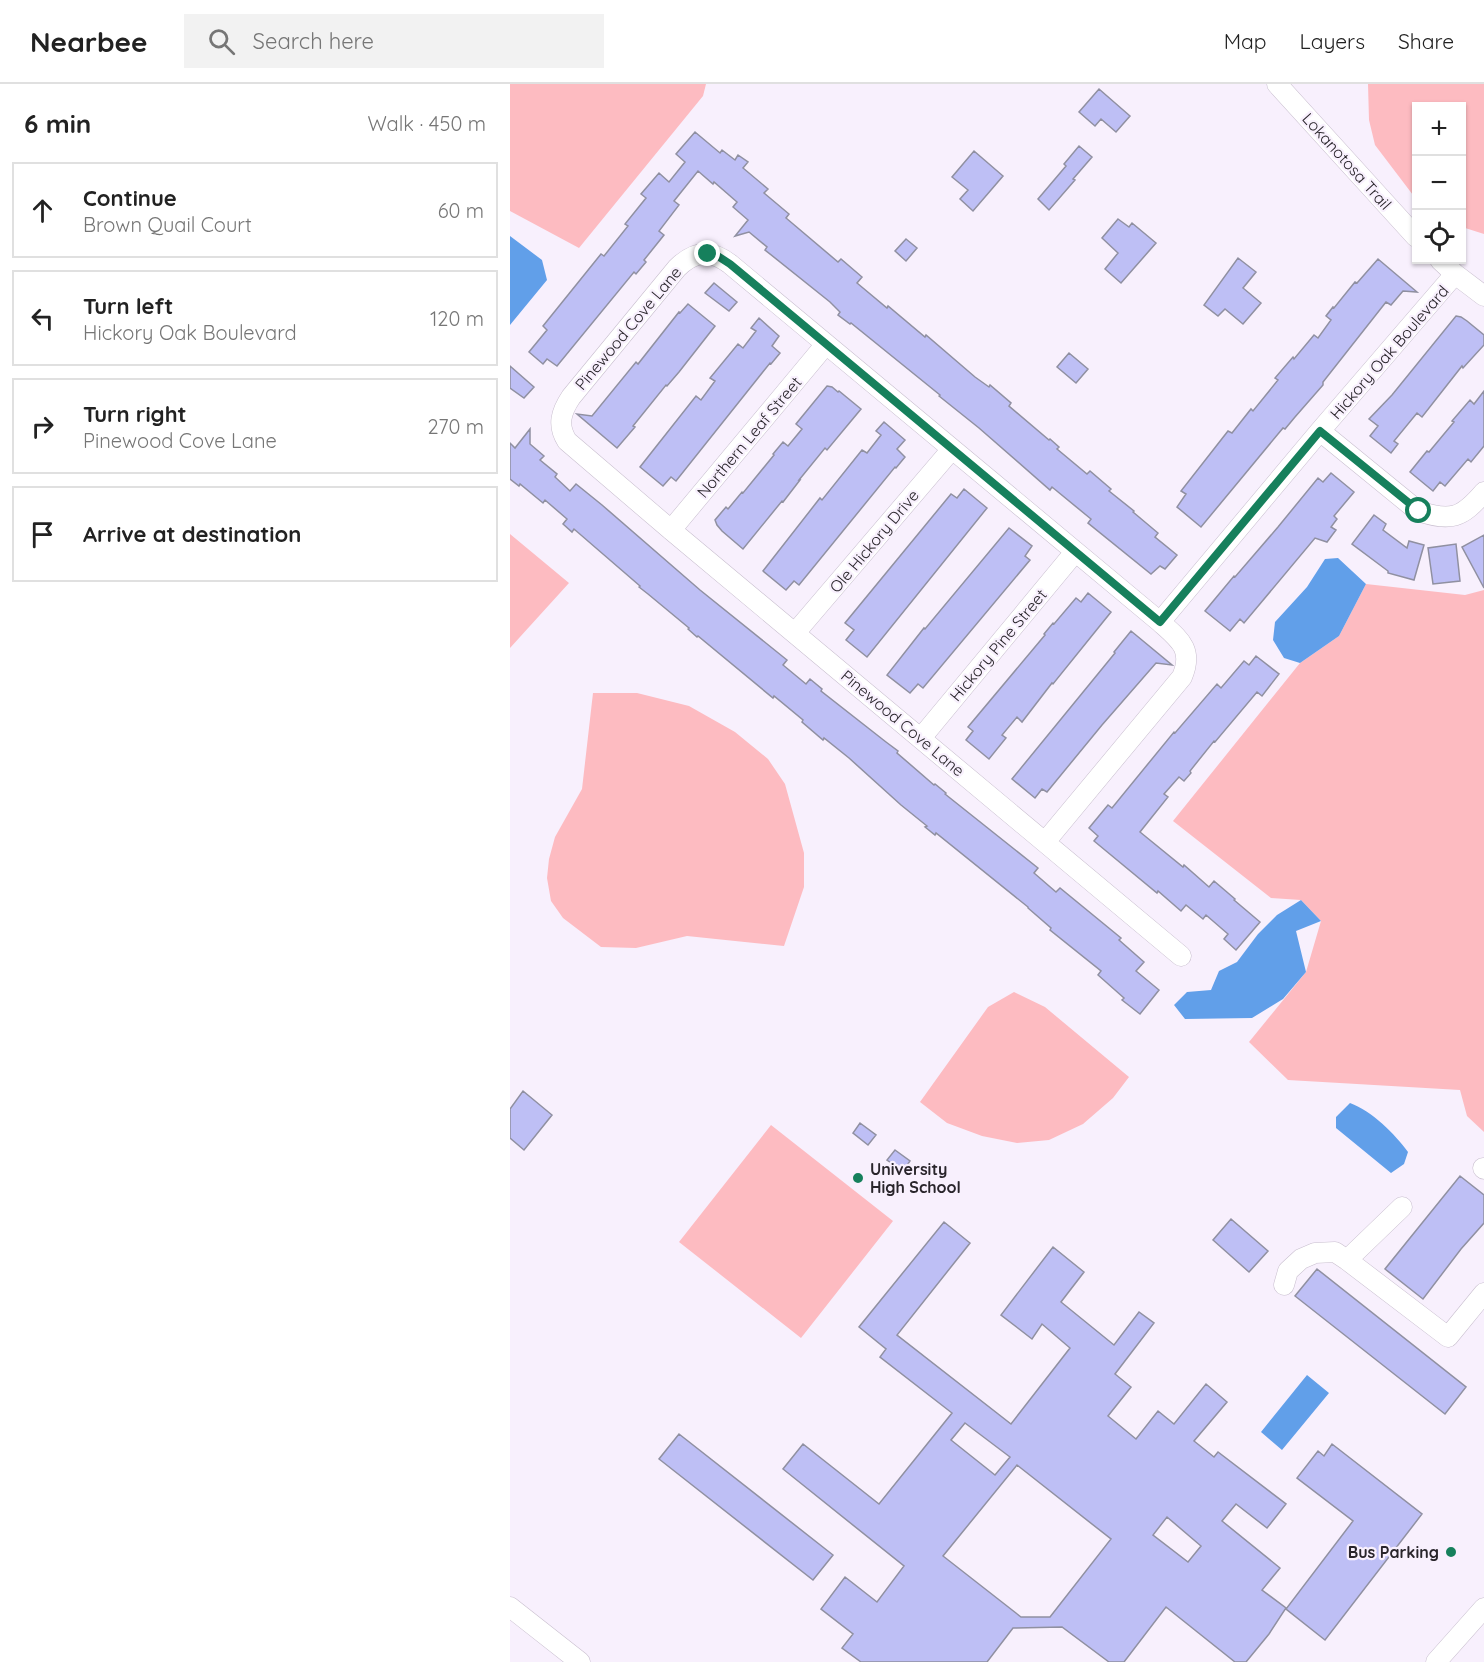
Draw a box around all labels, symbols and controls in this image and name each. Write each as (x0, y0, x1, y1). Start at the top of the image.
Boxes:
search box (184, 14, 604, 68)
text: Nearbee (30, 24, 148, 59)
icon: search (205, 25, 238, 58)
text: Search here (253, 27, 374, 55)
text: Map (1224, 28, 1267, 54)
text: Layers (1300, 28, 1365, 54)
text: Share (1398, 28, 1454, 54)
map controls (1412, 102, 1466, 264)
button: + (1412, 102, 1466, 156)
text: 6 min (24, 107, 91, 140)
street label: Lokanotosa Trail (1298, 108, 1396, 214)
text: Walk · 450 m (367, 111, 486, 136)
button: − (1412, 156, 1466, 210)
text: Continue (83, 184, 177, 212)
icon: ahead (26, 194, 59, 227)
text: 60 m (438, 198, 484, 223)
button: locate (1412, 210, 1466, 264)
text: Brown Quail Court (83, 212, 252, 237)
route end (694, 240, 720, 266)
street label: Pinewood Cove Lane (571, 262, 685, 394)
street label: Hickory Oak Boulevard (1325, 281, 1453, 423)
text: Turn left (83, 292, 173, 320)
icon: left (26, 302, 59, 335)
text: 120 m (430, 306, 484, 331)
text: Hickory Oak Boulevard (83, 320, 297, 345)
street label: Northern Leaf Street (692, 372, 806, 502)
text: Turn right (83, 400, 187, 428)
icon: right (26, 410, 59, 443)
text: 270 m (427, 414, 484, 439)
text: Pinewood Cove Lane (83, 428, 277, 453)
street label: Ole Hickory Drive (825, 485, 923, 597)
route start (1405, 497, 1431, 523)
icon: arrive (26, 518, 59, 551)
text: Arrive at destination (83, 520, 301, 548)
street label: Hickory Pine Street (945, 585, 1051, 705)
street label: Pinewood Cove Lane (837, 666, 969, 780)
place label: University High School (870, 1159, 961, 1197)
marker: University High School (851, 1171, 865, 1185)
place label: Bus Parking (1348, 1542, 1439, 1562)
marker: Bus Parking (1444, 1545, 1458, 1559)

